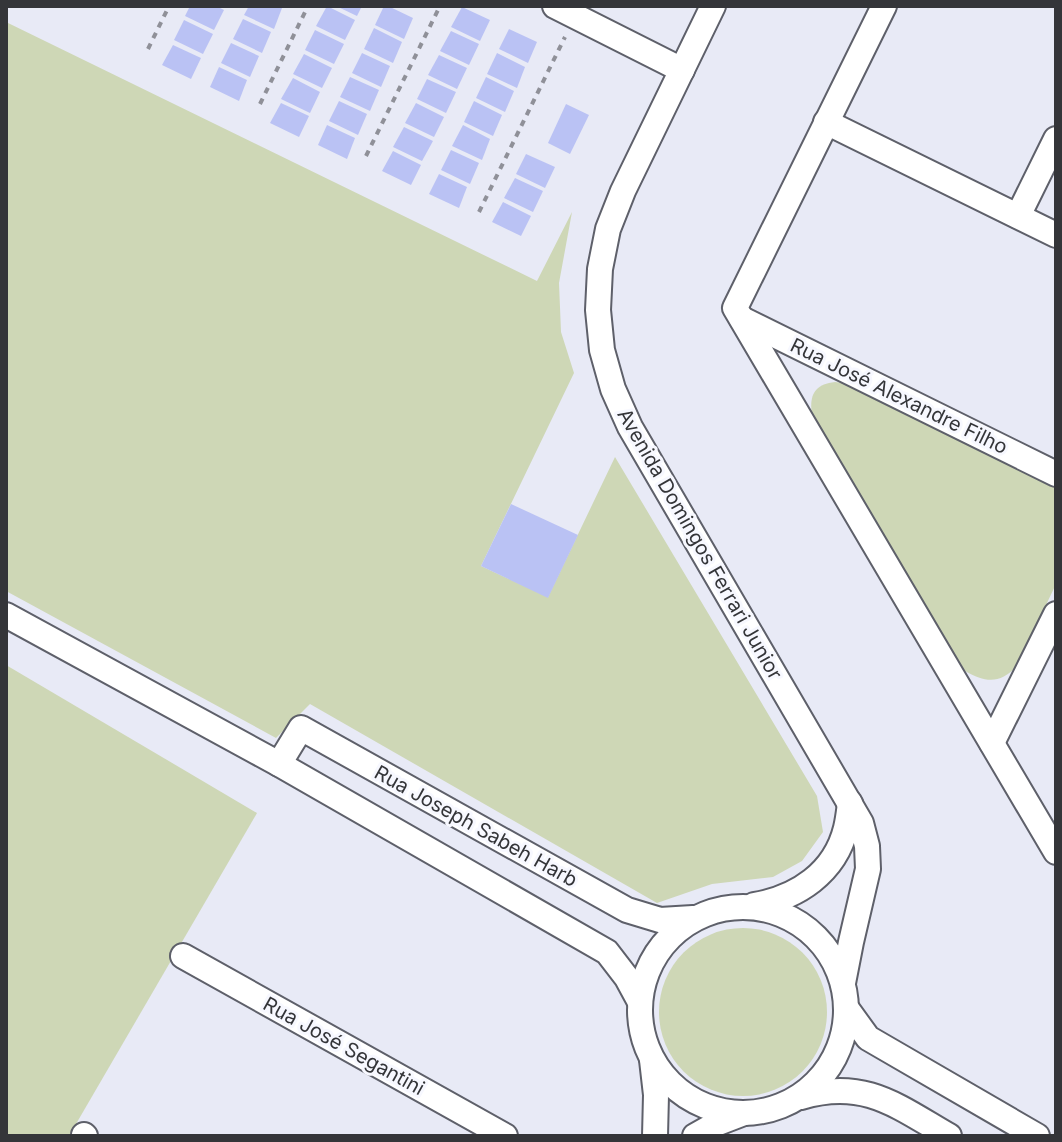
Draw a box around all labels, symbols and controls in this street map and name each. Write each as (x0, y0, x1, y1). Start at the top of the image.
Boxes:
street label: Rua José Alexandre Filho (786, 333, 1012, 459)
street label: Avenida Domingos Ferrari Junior (612, 404, 788, 684)
street label: Rua Joseph Sabeh Harb (370, 760, 582, 892)
street label: Rua José Segantini (259, 992, 429, 1100)

